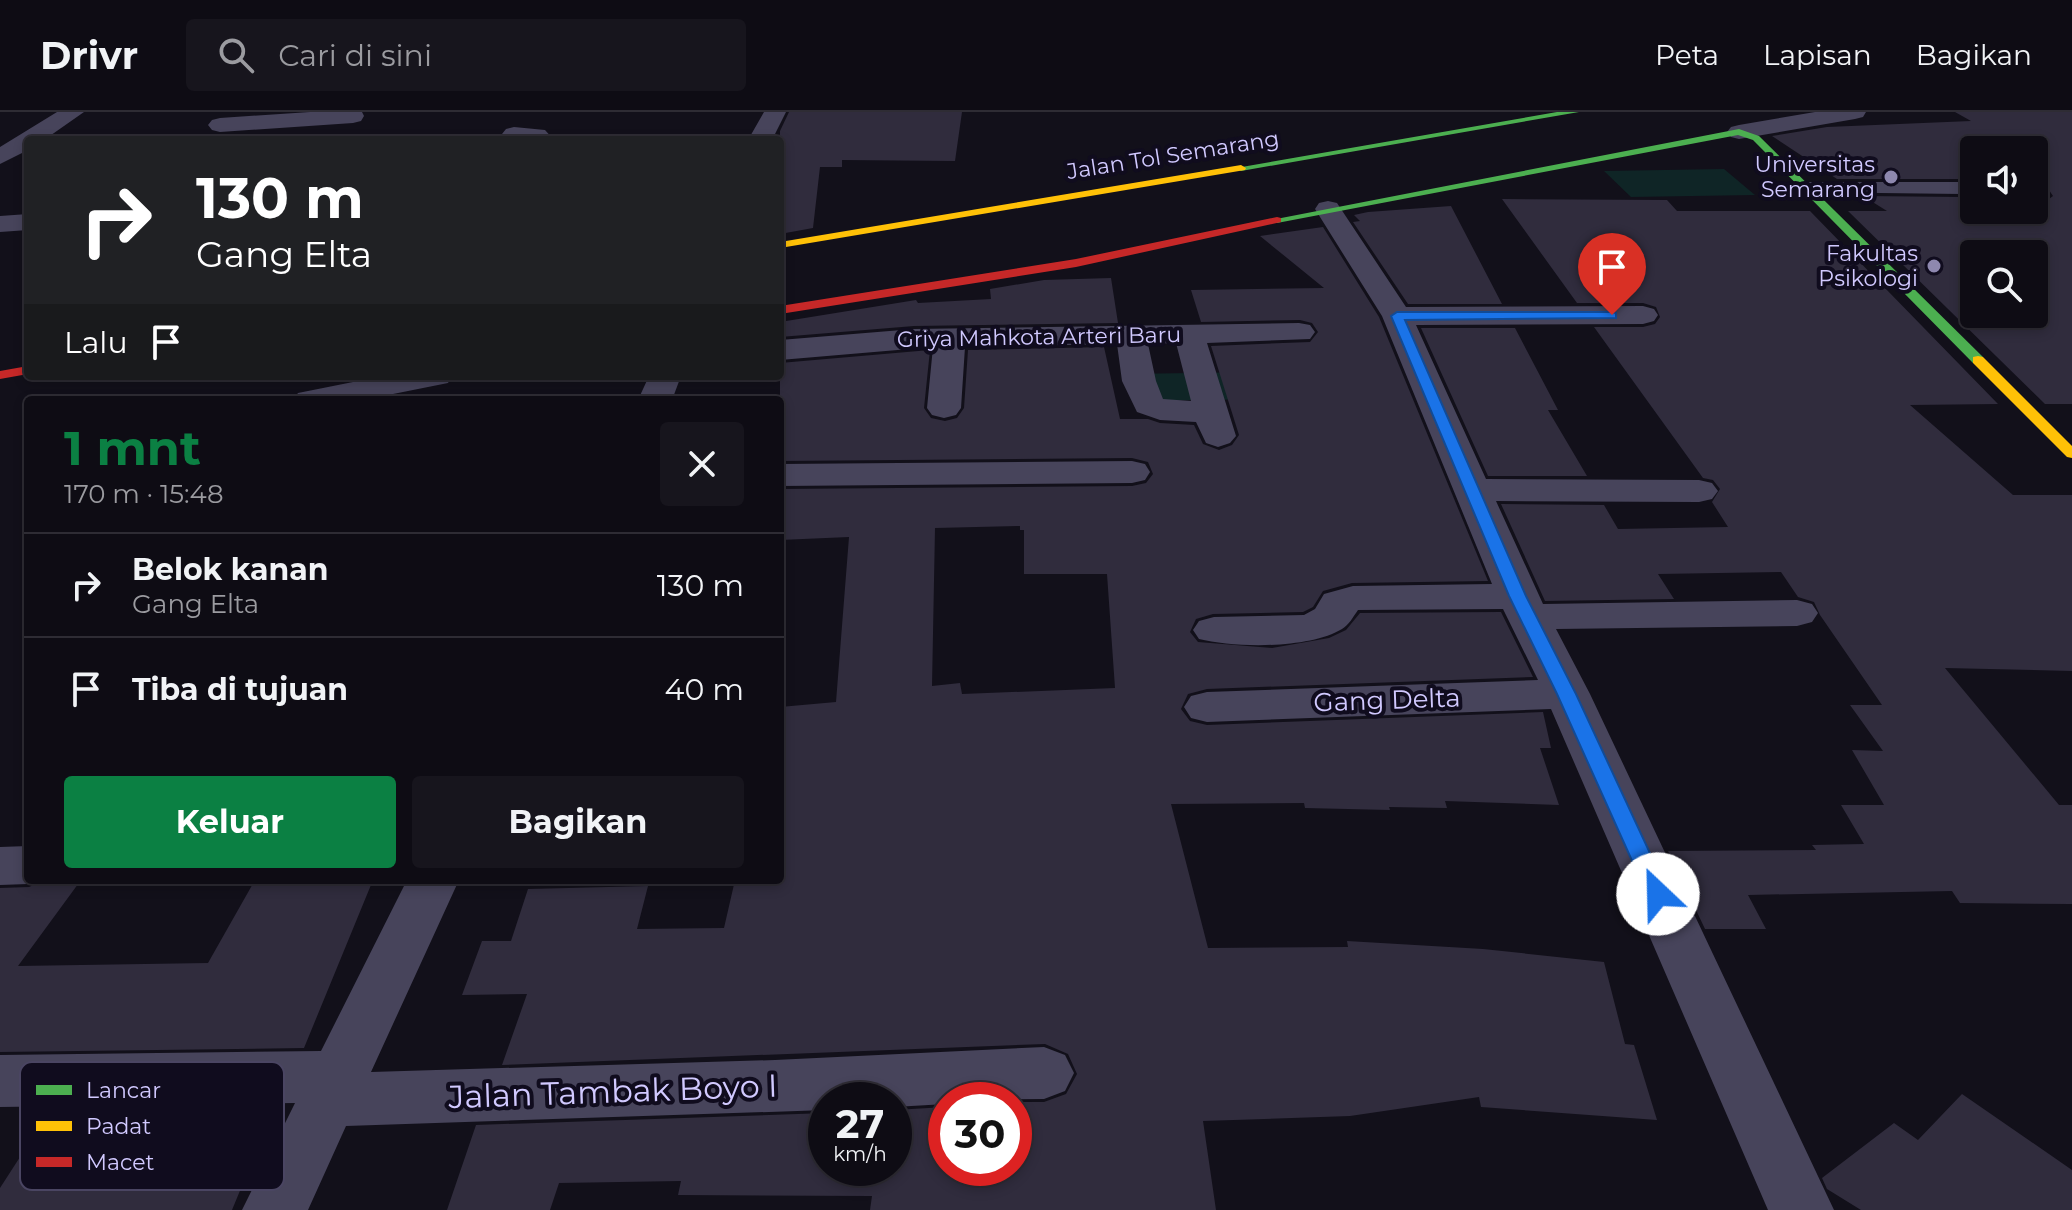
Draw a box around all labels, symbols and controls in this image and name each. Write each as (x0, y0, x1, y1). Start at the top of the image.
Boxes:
search box (186, 19, 746, 91)
text: Drivr (40, 32, 138, 79)
icon: search (214, 33, 258, 77)
text: Cari di sini (278, 37, 432, 74)
text: Peta (1655, 38, 1719, 72)
text: Lapisan (1763, 38, 1872, 72)
text: Bagikan (1916, 38, 2032, 72)
street label: Jalan Tol Semarang (1064, 125, 1281, 185)
map controls (1960, 136, 2048, 328)
button: sound (1960, 136, 2048, 224)
place label: Universitas Semarang (1754, 151, 1875, 203)
text: 130 m (196, 164, 364, 232)
icon: right (64, 168, 168, 272)
marker: Universitas Semarang (1882, 168, 1900, 186)
text: Gang Elta (196, 232, 372, 276)
pin (1578, 233, 1646, 315)
place label: Fakultas Psikologi (1818, 240, 1918, 292)
button: search (1960, 240, 2048, 328)
icon: arrive (1590, 245, 1634, 289)
marker: Fakultas Psikologi (1925, 257, 1943, 275)
icon: arrive (144, 320, 188, 364)
street label: Griya Mahkota Arteri Baru (897, 321, 1181, 353)
text: Lalu (64, 324, 128, 361)
text: 1 mnt (64, 419, 201, 477)
button: close (660, 422, 744, 506)
text: 170 m · 15:48 (64, 478, 224, 510)
text: Belok kanan (132, 551, 329, 588)
icon: right (64, 563, 108, 607)
text: 130 m (657, 567, 744, 604)
text: Gang Elta (132, 588, 259, 620)
icon: arrive (64, 667, 108, 711)
text: Tiba di tujuan (132, 671, 348, 708)
text: 40 m (665, 671, 744, 708)
street label: Gang Delta (1313, 681, 1461, 719)
button: Keluar (64, 776, 396, 868)
button: Bagikan (412, 776, 744, 868)
position arrow (1616, 852, 1700, 936)
legend (20, 1062, 284, 1190)
street label: Jalan Tambak Boyo I (447, 1066, 778, 1116)
text: Lancar (86, 1077, 161, 1104)
speed limit sign: 30 (928, 1082, 1032, 1186)
text: 27 (836, 1099, 884, 1148)
text: Padat (86, 1113, 151, 1140)
text: km/h (833, 1142, 887, 1166)
text: Macet (86, 1149, 154, 1176)

